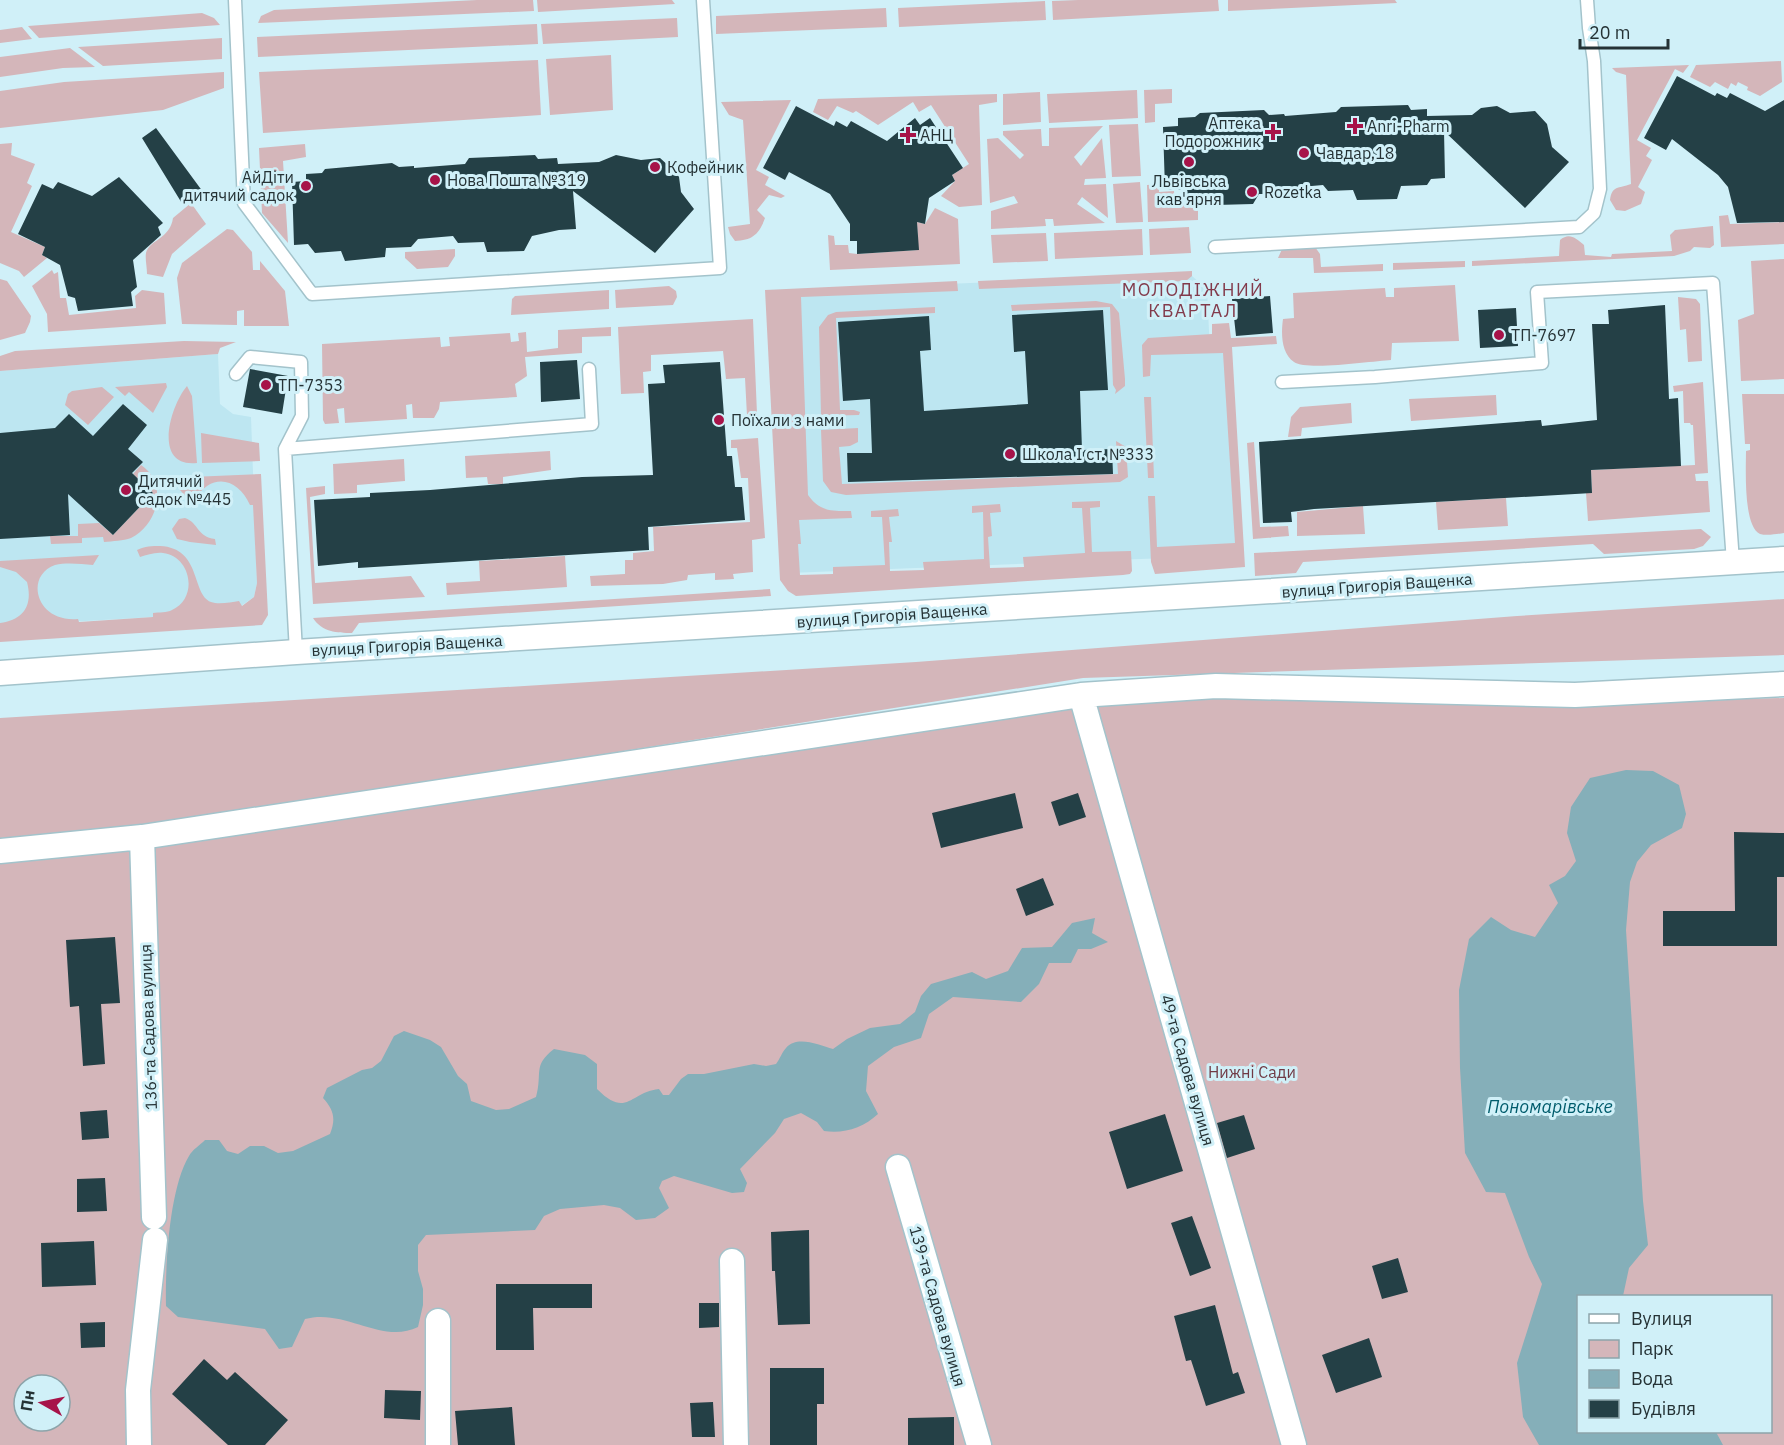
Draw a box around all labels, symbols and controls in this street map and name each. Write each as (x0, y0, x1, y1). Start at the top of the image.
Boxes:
scale bar (1580, 12, 1668, 50)
text: 20 m (1589, 21, 1631, 44)
place label: Аптека Подорожник (1165, 113, 1261, 151)
place label: Anri-Pharm (1367, 116, 1450, 136)
marker: Anri-Pharm (1348, 119, 1362, 133)
place label: АНЦ (920, 125, 954, 145)
marker: Аптека Подорожник (1266, 125, 1280, 139)
marker: АНЦ (901, 128, 915, 142)
place label: Чавдар,18 (1316, 143, 1394, 163)
marker: Чавдар,18 (1297, 146, 1311, 160)
marker: Львівська кав'ярня (1182, 155, 1196, 169)
place label: Кофейник (667, 157, 744, 177)
marker: Кофейник (648, 160, 662, 174)
place label: АйДіти дитячий садок (184, 167, 294, 205)
place label: Нова Пошта №319 (447, 170, 586, 190)
place label: Львівська кав'ярня (1152, 171, 1227, 209)
marker: Нова Пошта №319 (428, 173, 442, 187)
marker: АйДіти дитячий садок (299, 179, 313, 193)
place label: Rozetka (1264, 182, 1322, 202)
marker: Rozetka (1245, 185, 1259, 199)
district label: МОЛОДІЖНИЙ КВАРТАЛ (1122, 278, 1264, 322)
place label: ТП-7697 (1511, 325, 1576, 345)
marker: ТП-7697 (1492, 328, 1506, 342)
place label: ТП-7353 (278, 375, 343, 395)
marker: ТП-7353 (259, 378, 273, 392)
place label: Поїхали з нами (731, 410, 844, 430)
marker: Поїхали з нами (712, 413, 726, 427)
place label: Школа І ст. №333 (1022, 444, 1154, 464)
marker: Школа І ст. №333 (1003, 447, 1017, 461)
place label: Дитячий садок №445 (138, 471, 231, 509)
marker: Дитячий садок №445 (119, 483, 133, 497)
street label: вулиця Григорія Ващенка (1281, 568, 1474, 602)
street label: вулиця Григорія Ващенка (796, 598, 989, 632)
street label: вулиця Григорія Ващенка (311, 630, 504, 660)
street label: 136-та Садова вулиця (135, 944, 161, 1110)
street label: 49-та Садова вулиця (1157, 992, 1219, 1148)
park label: Нижні Сади (1208, 1062, 1296, 1082)
water label: Пономарівське (1487, 1095, 1613, 1118)
street label: 139-та Садова вулиця (906, 1223, 970, 1389)
legend (1577, 1295, 1772, 1433)
text: Вулиця (1631, 1307, 1692, 1330)
text: Парк (1631, 1337, 1674, 1360)
text: Вода (1631, 1367, 1674, 1390)
north arrow (12, 1373, 72, 1433)
text: Пн (16, 1389, 39, 1413)
text: Будівля (1631, 1397, 1696, 1420)

